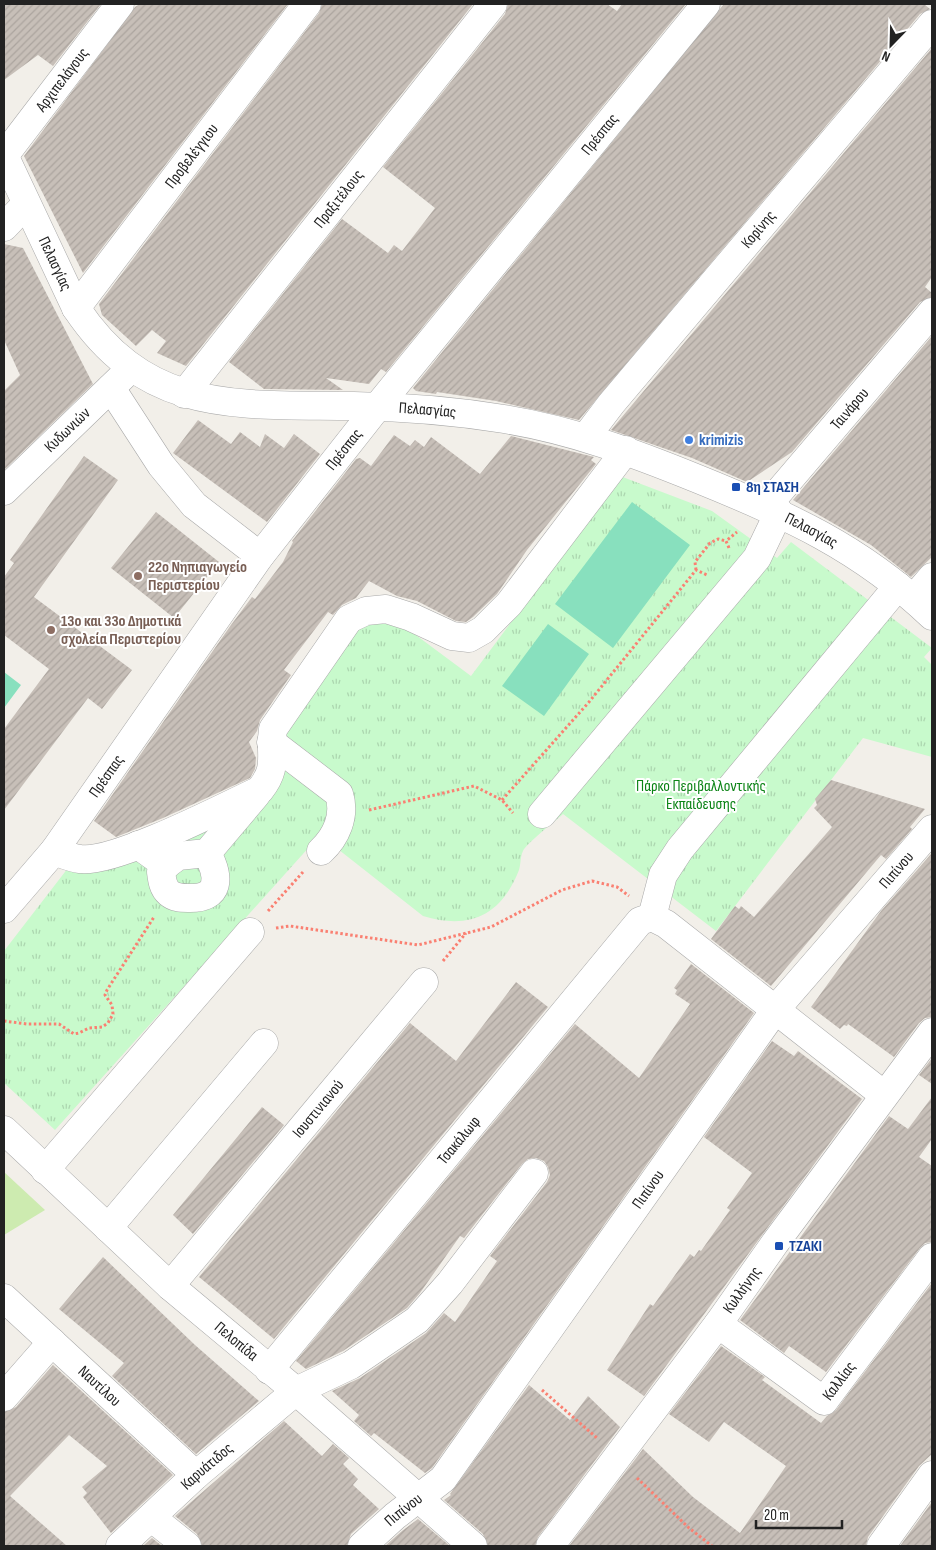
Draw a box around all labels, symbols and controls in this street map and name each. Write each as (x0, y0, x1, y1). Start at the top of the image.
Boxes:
north arrow (866, 20, 916, 70)
street label: Αρχιπελάγους (31, 44, 93, 116)
text: N (879, 47, 893, 66)
street label: Πρέσπας (577, 110, 622, 159)
street label: Προβελέγγιου (161, 120, 222, 192)
street label: Πραξιτέλους (310, 166, 367, 232)
street label: Κορίνης (737, 207, 780, 252)
street label: Πελασγίας (34, 234, 76, 294)
street label: Ταινάρου (827, 384, 873, 434)
street label: Πελασγίας (398, 398, 457, 422)
street label: Κυδωνιών (41, 404, 94, 456)
street label: Πρέσπας (322, 425, 366, 474)
place label: krimizis (699, 431, 743, 450)
marker: krimizis (683, 434, 695, 446)
place label: 8η ΣΤΑΣΗ (746, 478, 799, 497)
marker: 8η ΣΤΑΣΗ (730, 481, 742, 493)
street label: Πελασγίας (782, 508, 841, 552)
place label: 22ο Νηπιαγωγείο Περιστερίου (148, 558, 247, 595)
marker: 22ο Νηπιαγωγείο Περιστερίου (132, 570, 144, 582)
place label: 13ο και 33ο Δημοτικά σχολεία Περιστερίου (61, 612, 181, 649)
marker: 13ο και 33ο Δημοτικά σχολεία Περιστερίου (45, 624, 57, 636)
street label: Πρέσπας (85, 751, 128, 801)
park label: Πάρκο Περιβαλλοντικής Εκπαίδευσης (636, 777, 766, 814)
street label: Πιπίνου (875, 848, 918, 893)
street label: Ιουστινιανού (288, 1076, 348, 1142)
street label: Τσακάλωφ (433, 1112, 484, 1168)
street label: Πιπίνου (628, 1166, 668, 1212)
place label: ΤΖΑΚΙ (789, 1237, 822, 1256)
marker: ΤΖΑΚΙ (773, 1240, 785, 1252)
street label: Κυλλήνης (719, 1263, 765, 1317)
street label: Πελοπίδα (211, 1318, 262, 1365)
street label: Καλλίας (818, 1358, 860, 1404)
street label: Ναυτίλου (74, 1362, 125, 1411)
street label: Καρυάτιδος (177, 1439, 237, 1494)
street label: Πιπίνου (380, 1489, 426, 1530)
scale bar (756, 1498, 842, 1530)
text: 20 m (764, 1506, 789, 1525)

